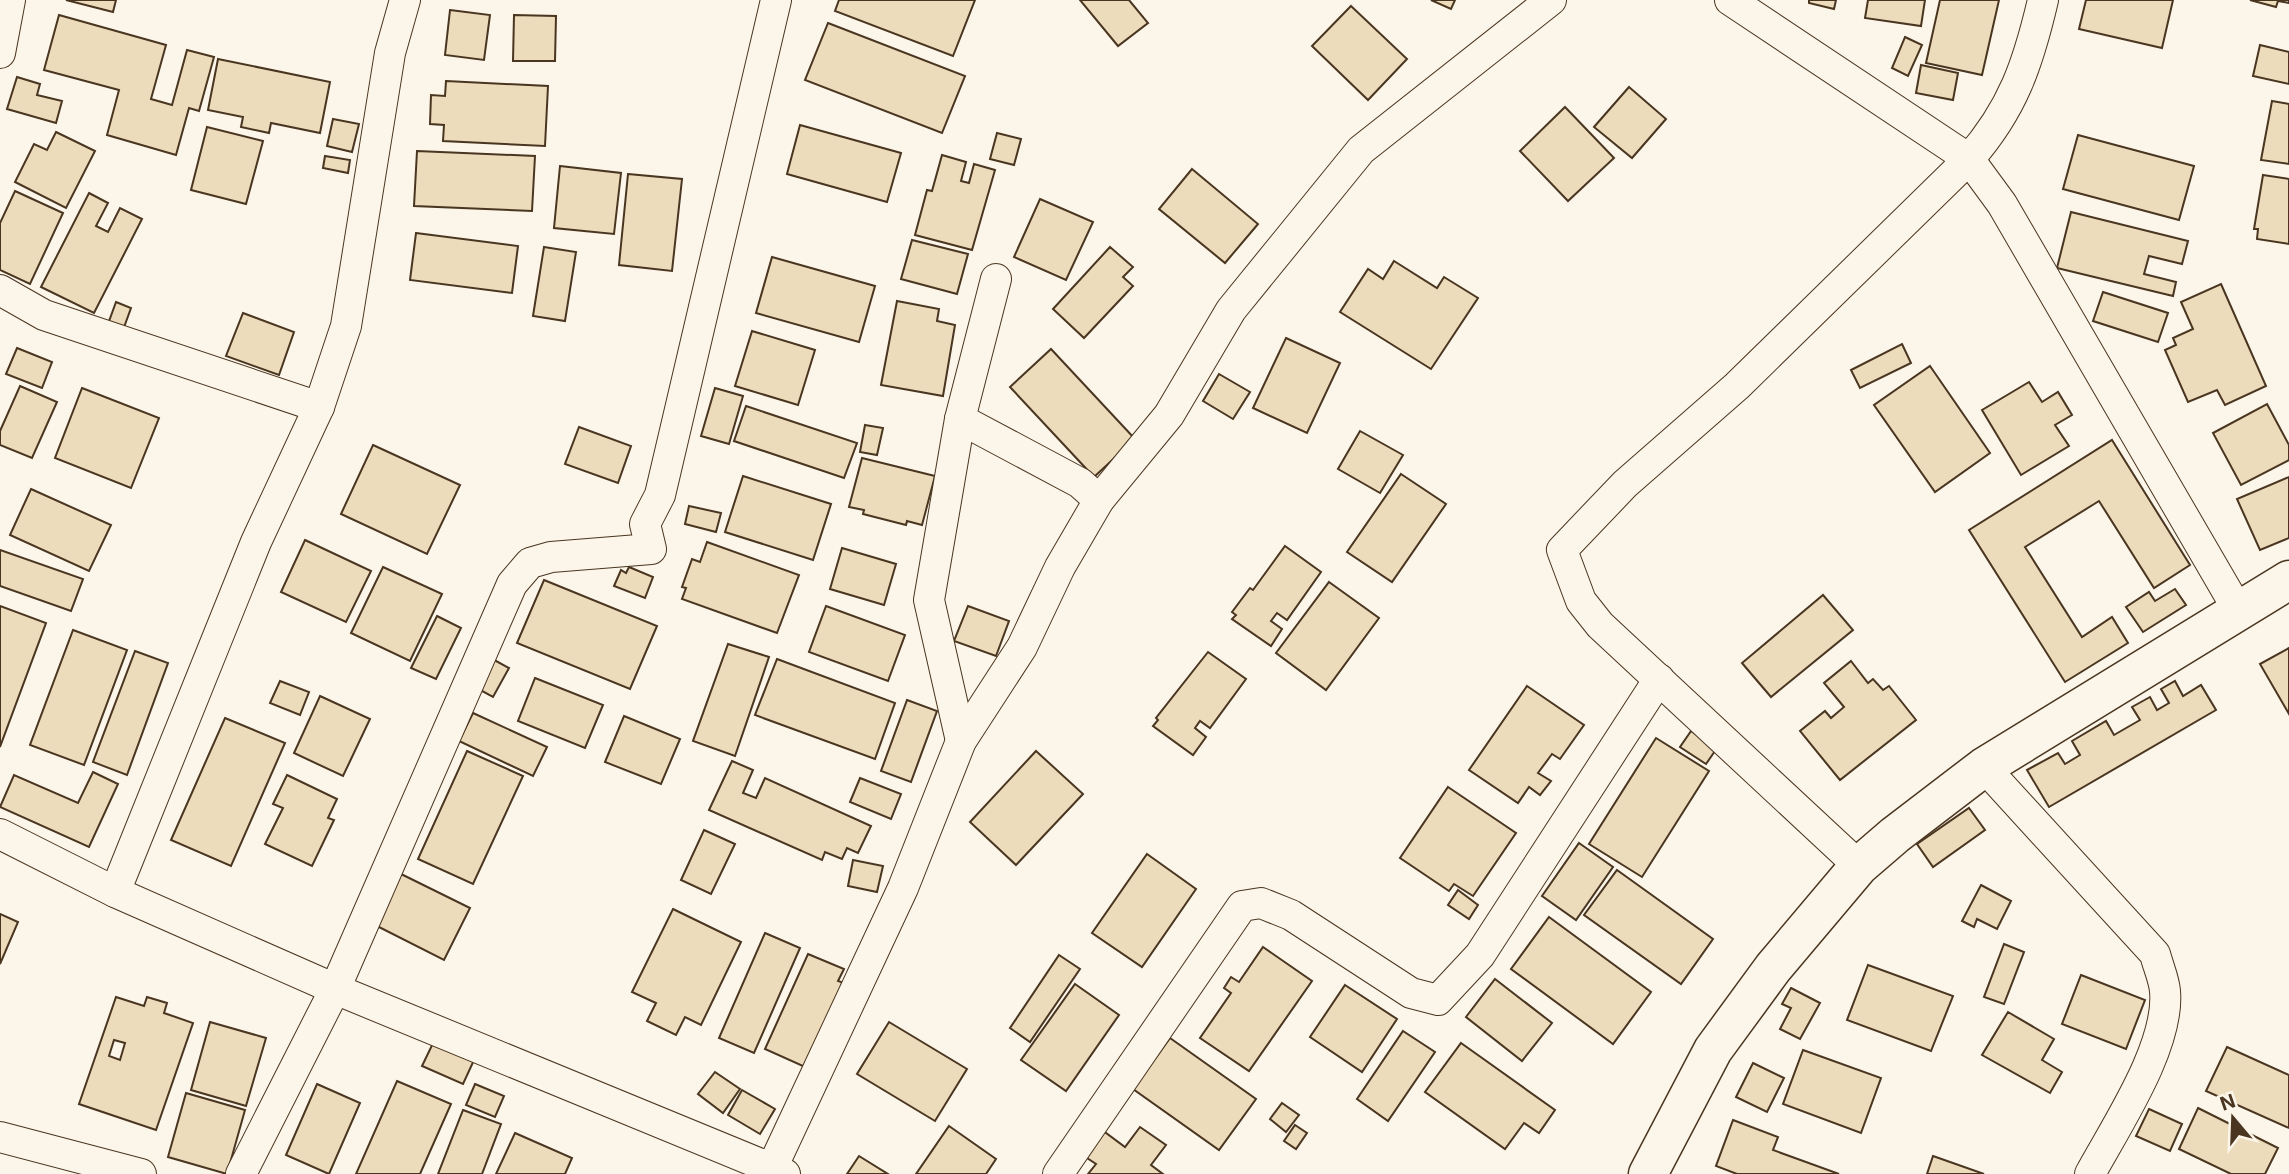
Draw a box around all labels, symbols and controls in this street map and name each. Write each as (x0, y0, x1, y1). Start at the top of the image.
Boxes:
north arrow (2198, 1083, 2268, 1153)
text: N (2217, 1089, 2238, 1116)

